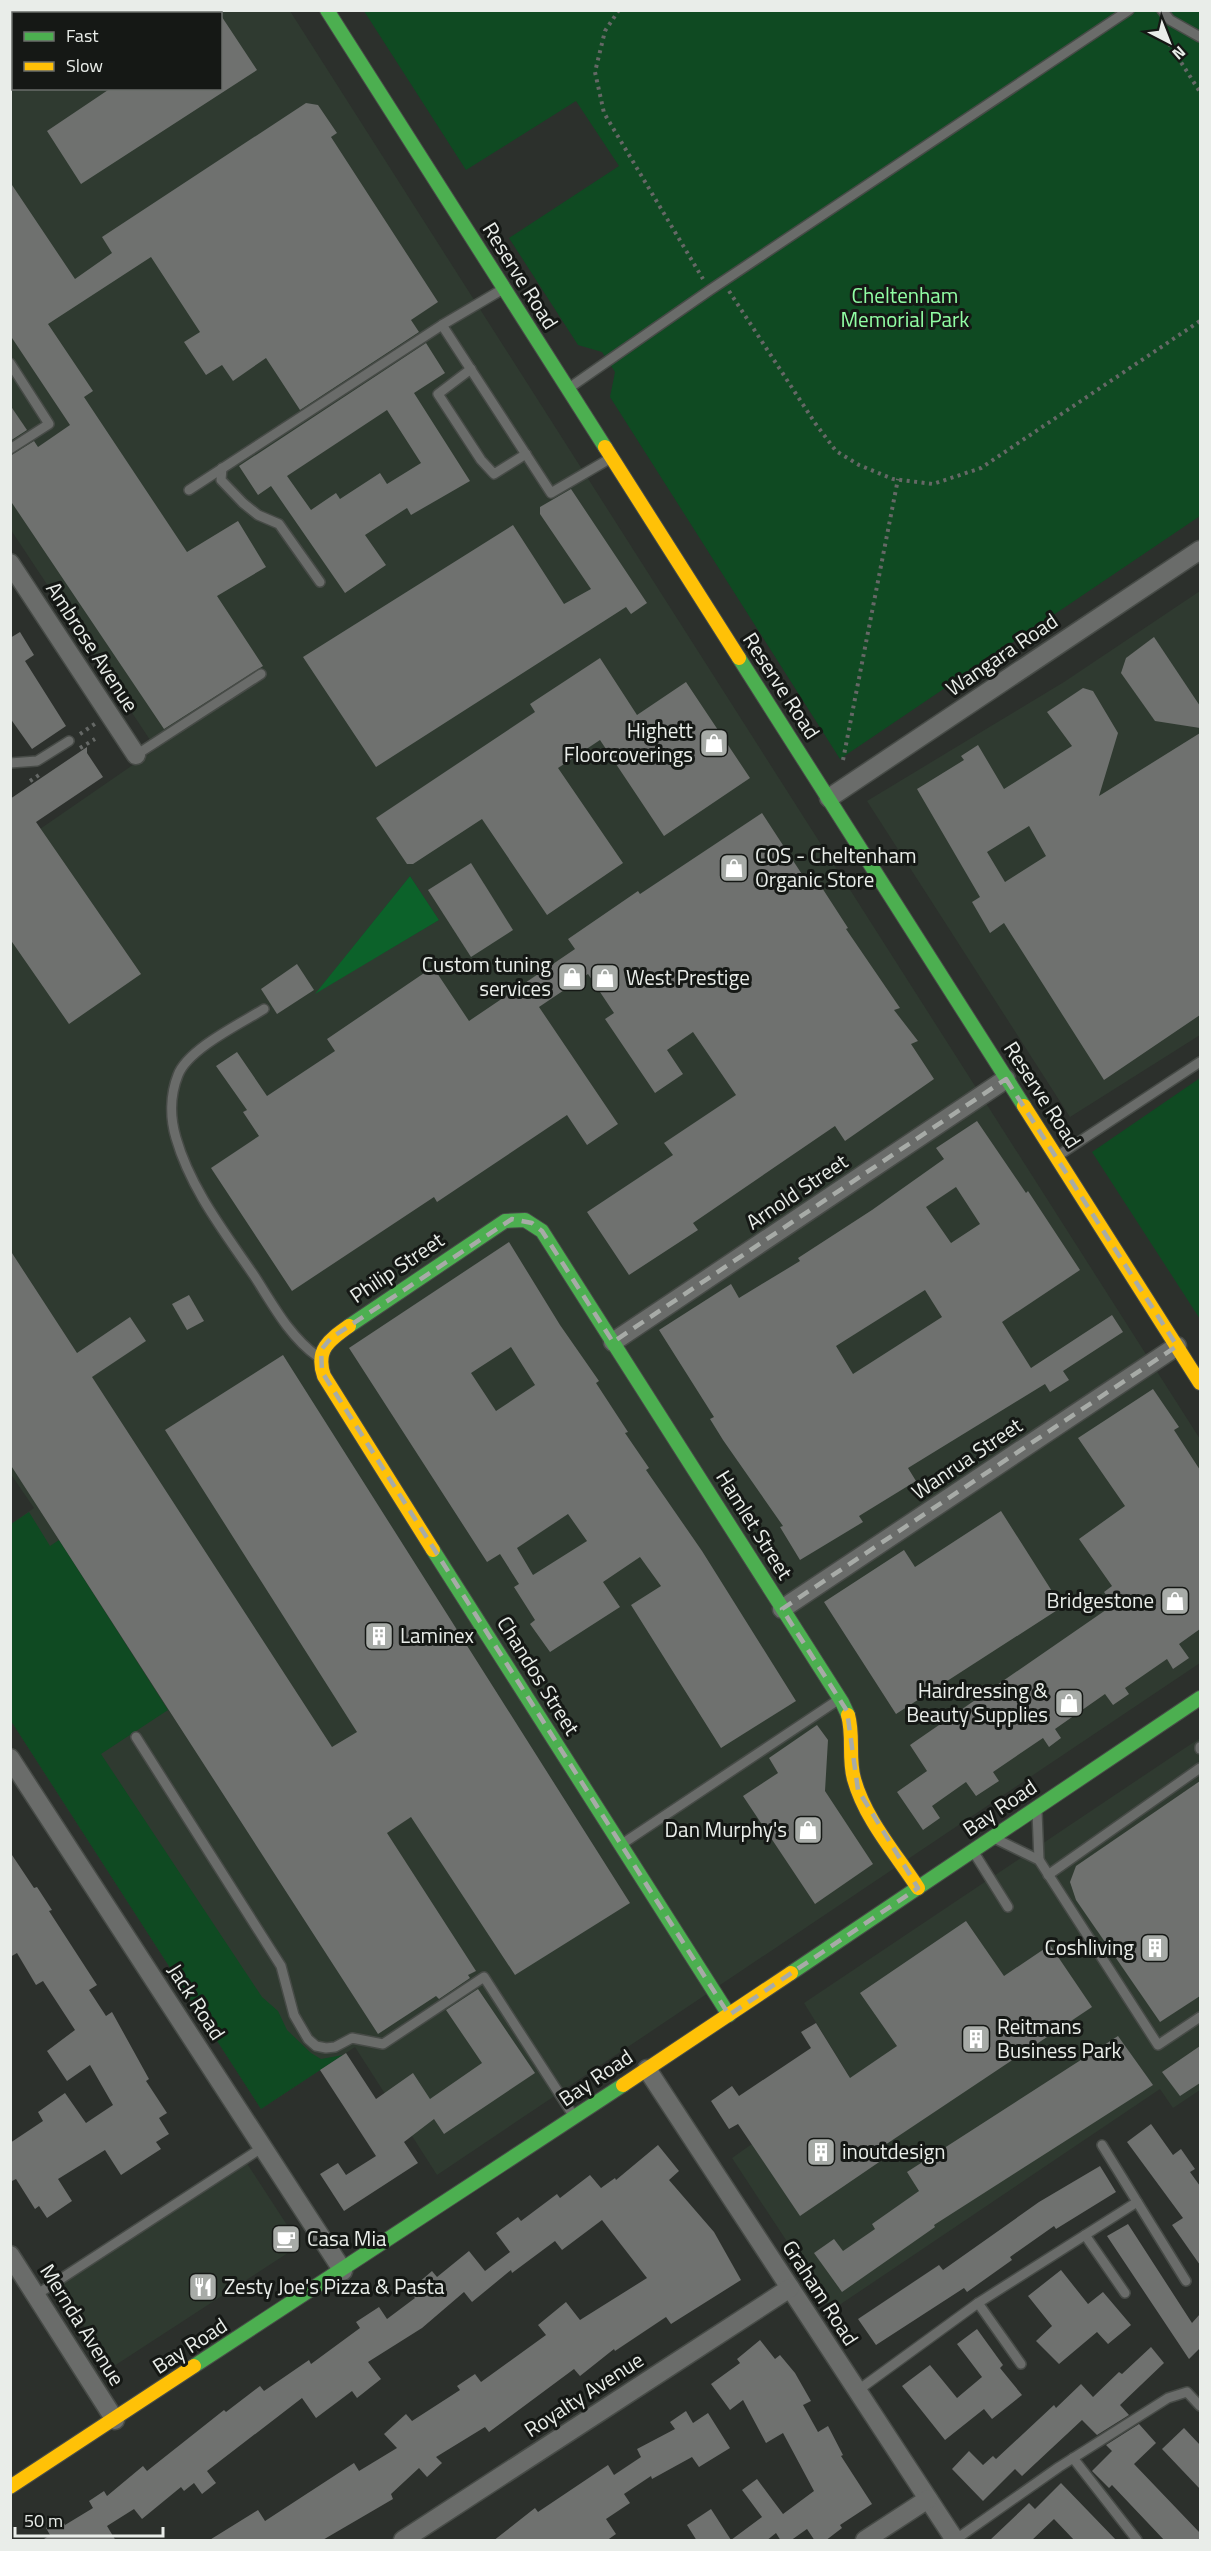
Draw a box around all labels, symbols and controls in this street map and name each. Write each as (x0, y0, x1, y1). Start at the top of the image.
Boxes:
legend (12, 12, 222, 90)
north arrow (1139, 12, 1199, 72)
text: Fast (66, 22, 99, 49)
text: N (1167, 41, 1191, 66)
text: Slow (66, 52, 103, 79)
street label: Reserve Road (475, 215, 567, 336)
park label: Cheltenham Memorial Park (841, 279, 969, 335)
street label: Ambrose Avenue (39, 575, 147, 718)
street label: Wangara Road (939, 605, 1064, 704)
street label: Reserve Road (735, 626, 828, 745)
place label: Highett Floorcoverings (564, 714, 694, 770)
shop icon: Highett Floorcoverings (698, 727, 730, 759)
place label: COS - Cheltenham Organic Store (755, 839, 917, 895)
shop icon: COS - Cheltenham Organic Store (718, 852, 750, 884)
place label: Custom tuning services (422, 948, 551, 1004)
shop icon: Custom tuning services (556, 961, 588, 993)
place label: West Prestige (626, 961, 750, 993)
shop icon: West Prestige (589, 962, 621, 994)
street label: Reserve Road (996, 1035, 1089, 1154)
street label: Arnold Street (739, 1145, 854, 1237)
street label: Philip Street (343, 1223, 451, 1311)
street label: Wanrua Street (905, 1409, 1029, 1507)
street label: Hamlet Street (708, 1464, 802, 1586)
place label: Bridgestone (1047, 1584, 1154, 1616)
shop icon: Bridgestone (1159, 1585, 1191, 1617)
street label: Chandos Street (489, 1610, 589, 1742)
place label: Laminex (400, 1619, 475, 1651)
building icon: Laminex (363, 1620, 395, 1652)
place label: Hairdressing & Beauty Supplies (906, 1674, 1049, 1730)
shop icon: Hairdressing & Beauty Supplies (1053, 1687, 1085, 1719)
street label: Bay Road (956, 1771, 1043, 1844)
place label: Dan Murphy's (665, 1813, 787, 1845)
shop icon: Dan Murphy's (792, 1814, 824, 1846)
place label: Coshliving (1044, 1931, 1134, 1963)
building icon: Coshliving (1139, 1932, 1171, 1964)
street label: Jack Road (160, 1957, 234, 2046)
place label: Reitmans Business Park (997, 2010, 1122, 2066)
building icon: Reitmans Business Park (960, 2023, 992, 2055)
street label: Bay Road (552, 2041, 639, 2114)
place label: inoutdesign (842, 2135, 946, 2167)
building icon: inoutdesign (805, 2136, 837, 2168)
place label: Casa Mia (307, 2222, 387, 2254)
cafe icon: Casa Mia (270, 2223, 302, 2255)
street label: Graham Road (775, 2233, 867, 2352)
street label: Mernda Avenue (33, 2257, 133, 2392)
place label: Zesty Joe's Pizza & Pasta (224, 2270, 445, 2302)
restaurant icon: Zesty Joe's Pizza & Pasta (187, 2271, 219, 2303)
street label: Bay Road (146, 2309, 233, 2381)
street label: Royalty Avenue (517, 2343, 650, 2445)
scale bar (15, 2500, 164, 2538)
text: 50 m (24, 2507, 63, 2534)

